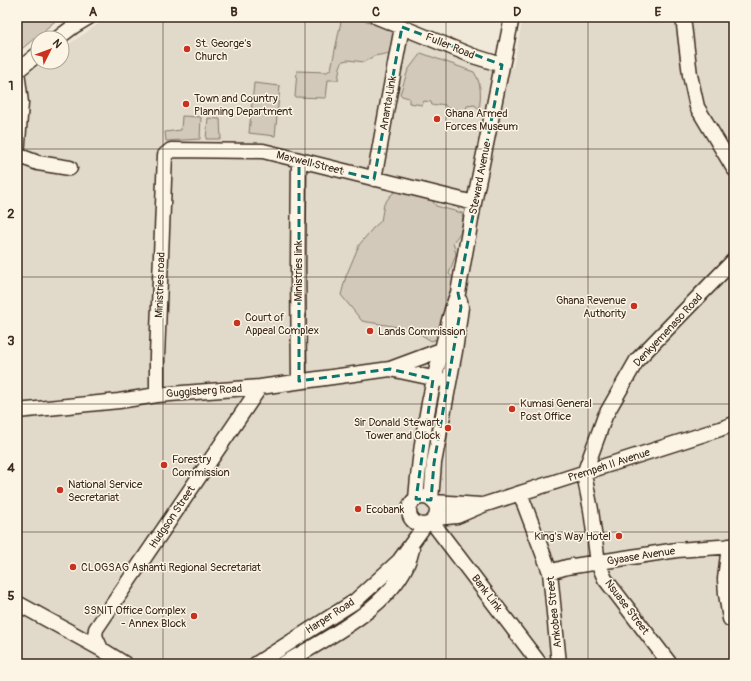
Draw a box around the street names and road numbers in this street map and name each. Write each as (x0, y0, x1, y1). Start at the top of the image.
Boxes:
street label: Fuller Road (423, 30, 477, 62)
street label: Ananta Link (377, 74, 399, 131)
street label: Steward Avenue (467, 140, 494, 216)
street label: Maxwell Street (275, 148, 346, 178)
street label: Ministries link (292, 240, 305, 302)
street label: Ministries road (152, 252, 168, 318)
street label: Denkyemenaso Road (631, 291, 705, 369)
street label: Guggisberg Road (166, 382, 242, 400)
street label: Prempeh II Avenue (566, 445, 652, 484)
street label: Hudgson Street (146, 483, 198, 551)
street label: Gyaase Avenue (606, 544, 677, 568)
street label: Bank Link (469, 572, 505, 614)
street label: Ankobea Street (544, 575, 564, 648)
street label: Nsuase Street (602, 577, 652, 637)
street label: Harper Road (303, 595, 357, 637)

